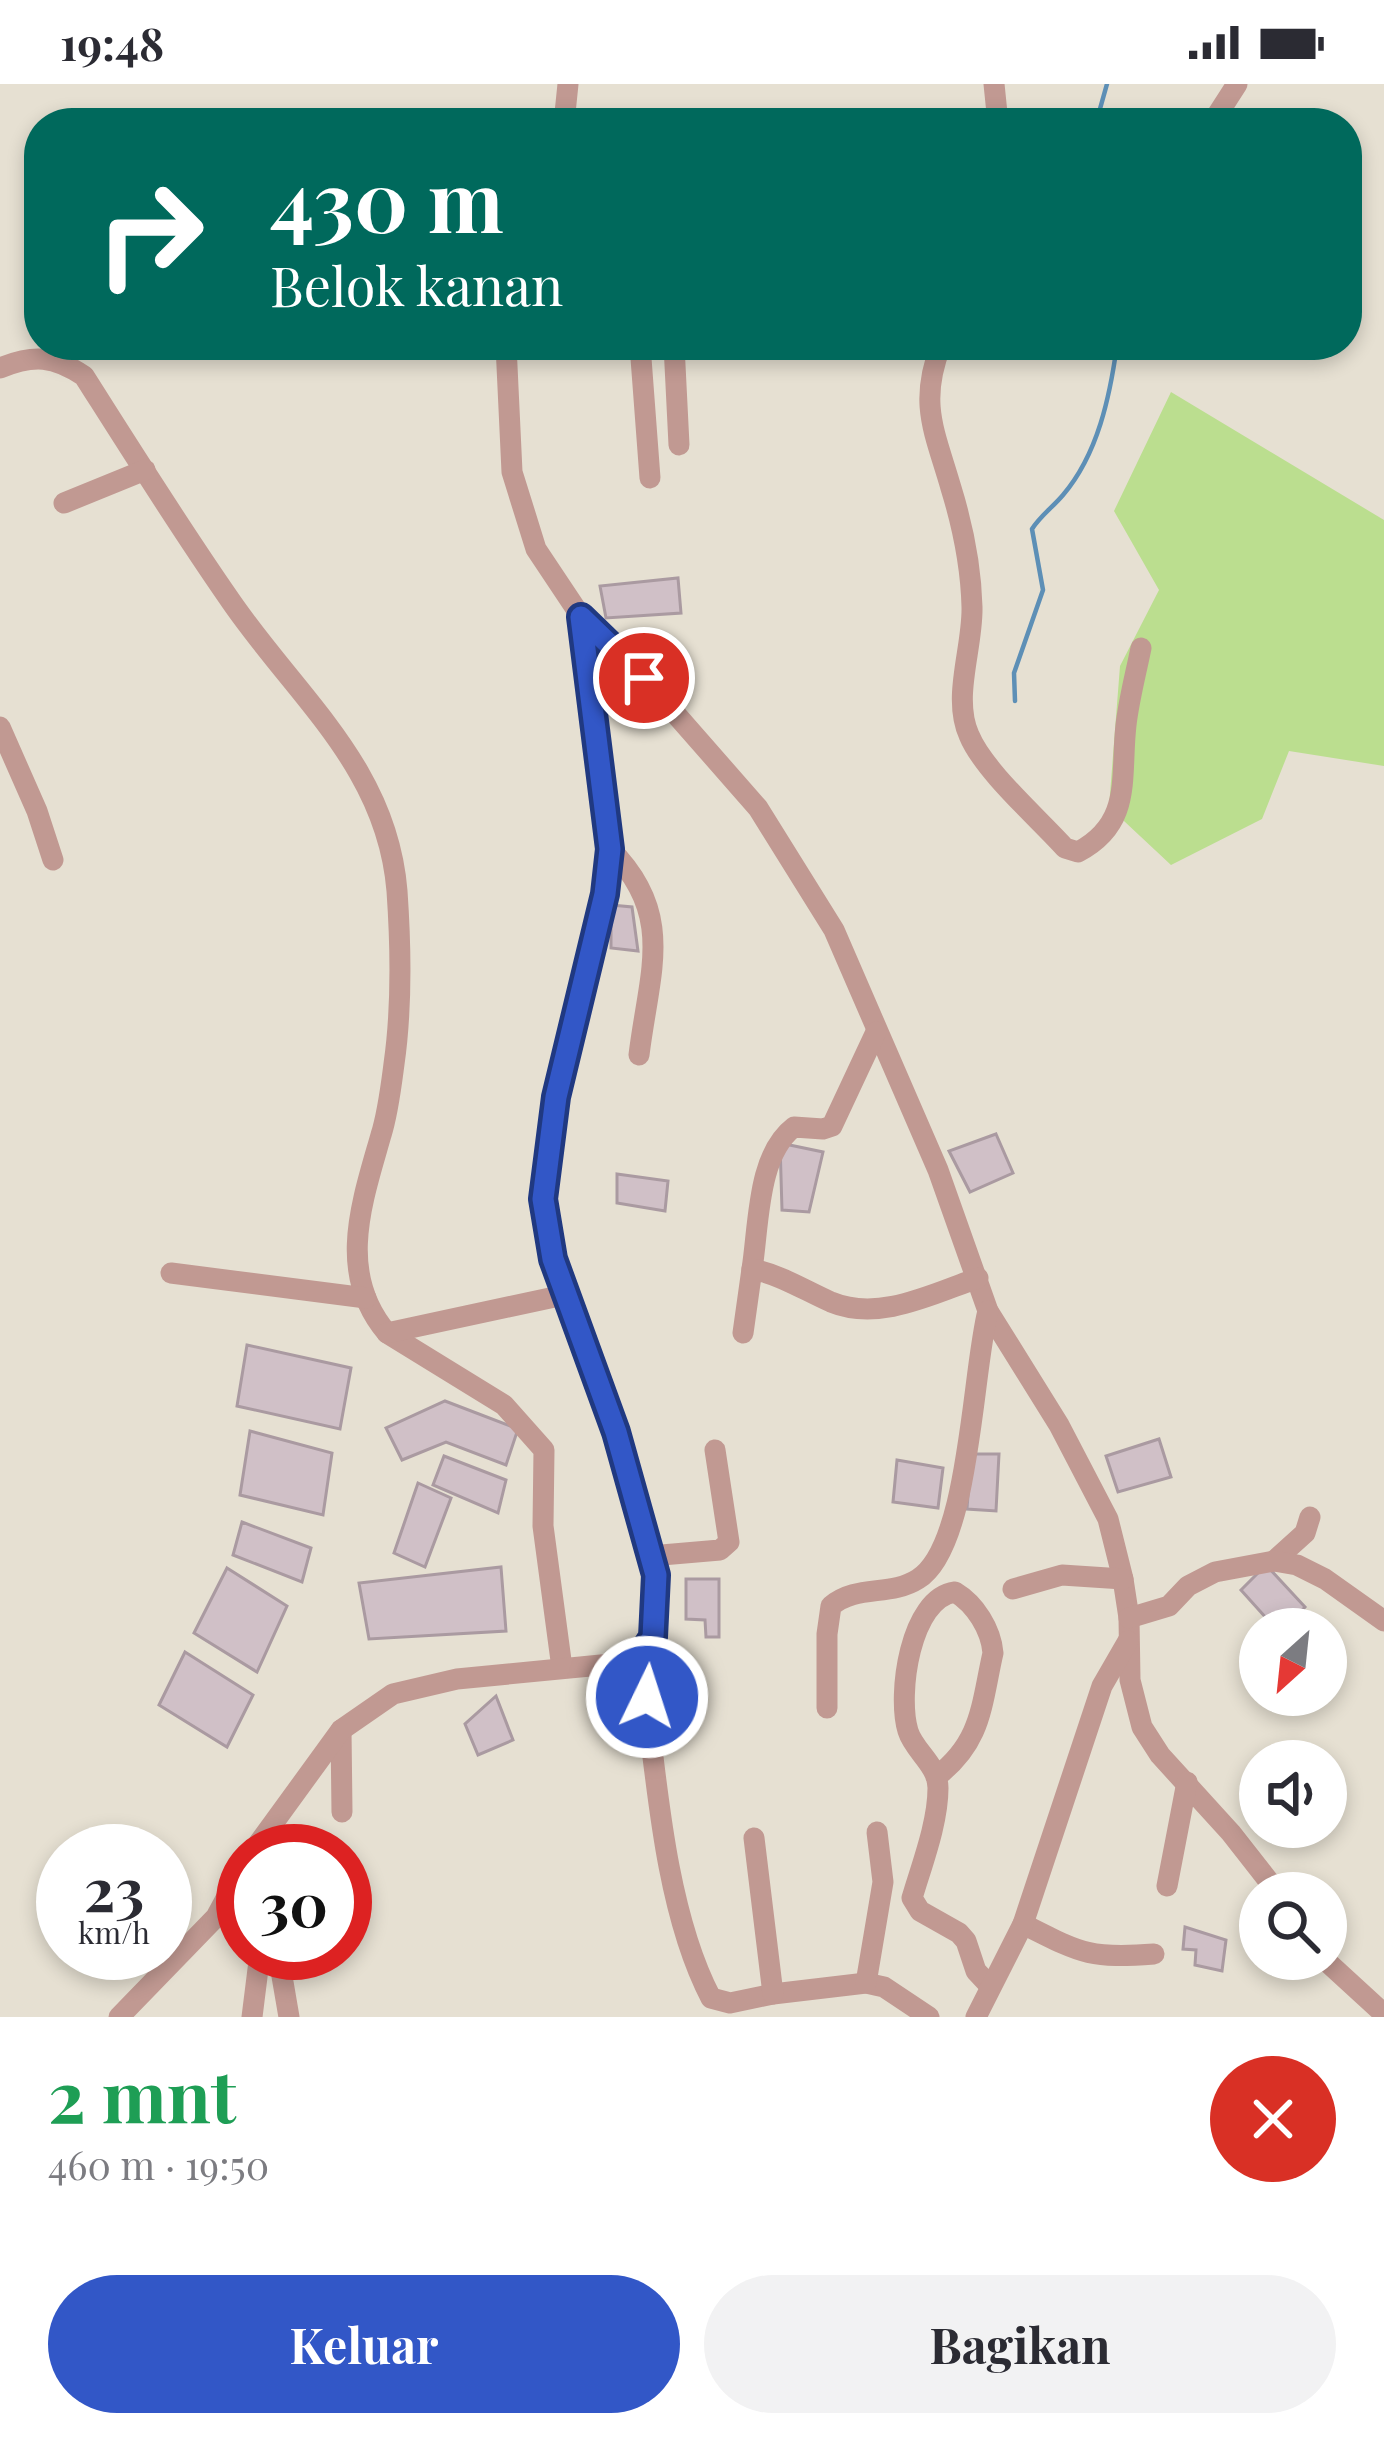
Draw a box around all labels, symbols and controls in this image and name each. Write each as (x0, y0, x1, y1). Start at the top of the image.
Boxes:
text: 19:48 (60, 12, 164, 72)
text: 430 m (270, 142, 504, 254)
icon: right (72, 156, 228, 312)
text: Belok kanan (270, 249, 563, 321)
pin (593, 627, 695, 729)
icon: arrive (611, 645, 677, 711)
north arrow (1239, 1608, 1347, 1716)
map controls (1239, 1608, 1347, 1980)
position arrow (584, 1634, 710, 1760)
button: sound (1239, 1740, 1347, 1848)
speed limit sign: 30 (216, 1824, 372, 1980)
text: 23 (84, 1847, 144, 1927)
button: search (1239, 1872, 1347, 1980)
text: km/h (78, 1912, 150, 1952)
text: 2 mnt (48, 2045, 236, 2141)
button: close (1210, 2056, 1336, 2182)
text: 460 m · 19:50 (48, 2138, 269, 2190)
button: Keluar (48, 2275, 680, 2413)
button: Bagikan (704, 2275, 1336, 2413)

